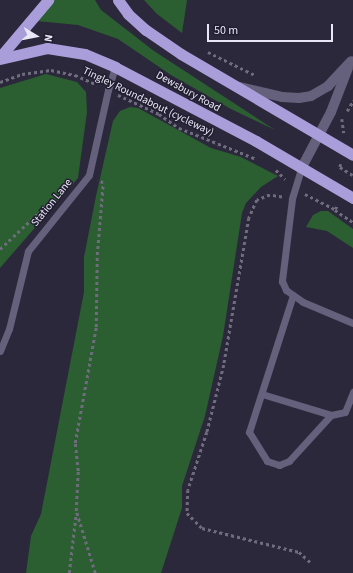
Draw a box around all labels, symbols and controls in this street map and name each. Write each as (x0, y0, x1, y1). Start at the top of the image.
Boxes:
north arrow (16, 16, 56, 56)
scale bar (209, 16, 335, 42)
text: 50 m (214, 22, 238, 39)
text: N (40, 33, 56, 43)
street label: Tingley Roundabout (cycleway) (80, 64, 216, 140)
street label: Dewsbury Road (153, 69, 223, 115)
street label: Station Lane (29, 177, 75, 229)

